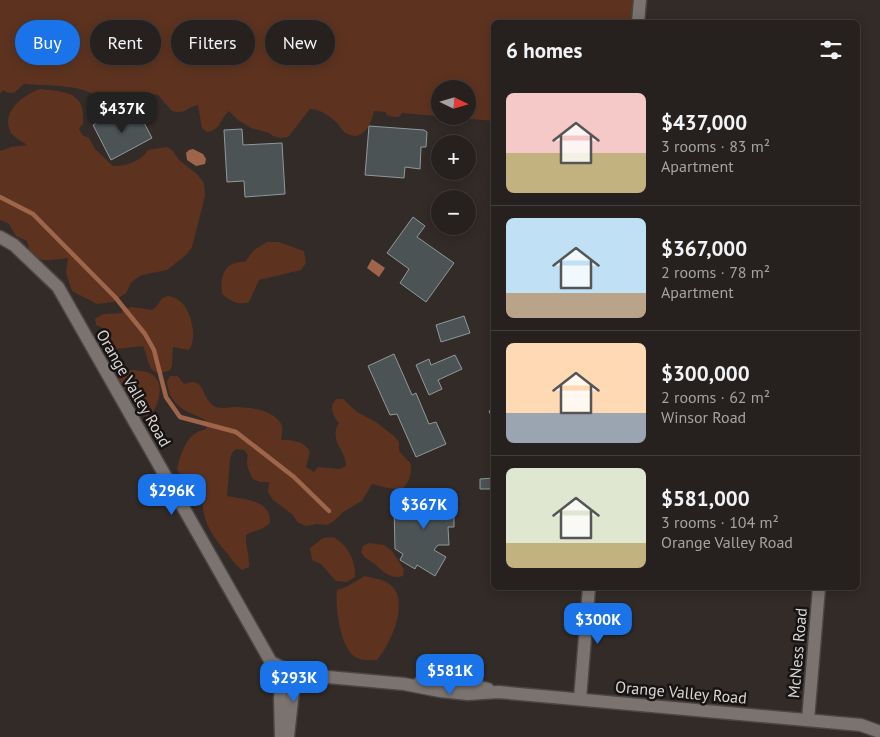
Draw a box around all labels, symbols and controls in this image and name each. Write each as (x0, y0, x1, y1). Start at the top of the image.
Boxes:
chip: Buy (15, 20, 80, 65)
chip: Rent (90, 20, 161, 65)
chip: Filters (171, 20, 255, 65)
chip: New (265, 20, 335, 65)
icon: filters (817, 36, 845, 64)
text: 6 homes (506, 37, 582, 64)
north arrow (431, 80, 476, 125)
map controls (431, 80, 476, 235)
pin: $437K (87, 92, 157, 134)
text: $437K (99, 98, 145, 118)
text: $437,000 (661, 109, 747, 136)
icon: home (546, 113, 606, 173)
button: + (431, 135, 476, 180)
text: 3 rooms · 83 m² (661, 136, 770, 156)
text: Apartment (661, 156, 734, 176)
button: − (431, 190, 476, 235)
text: $367,000 (661, 235, 747, 262)
icon: home (546, 238, 606, 298)
text: 2 rooms · 78 m² (661, 262, 770, 282)
text: Apartment (661, 282, 734, 302)
street label: Orange Valley Road (92, 326, 176, 450)
text: $300,000 (661, 360, 750, 387)
icon: home (546, 363, 606, 423)
text: 2 rooms · 62 m² (661, 387, 770, 407)
text: Winsor Road (661, 407, 746, 427)
pin: $296K (137, 474, 207, 516)
text: $296K (149, 480, 195, 500)
text: $581,000 (661, 485, 750, 512)
pin: $367K (389, 488, 459, 530)
icon: home (546, 488, 606, 548)
text: $367K (401, 494, 447, 514)
text: 3 rooms · 104 m² (661, 512, 779, 532)
text: Orange Valley Road (661, 532, 793, 552)
pin: $300K (563, 602, 633, 645)
street label: McNess Road (783, 607, 811, 699)
text: $300K (575, 609, 621, 629)
pin: $581K (415, 654, 485, 696)
pin: $293K (259, 660, 329, 703)
text: $581K (427, 660, 473, 680)
text: $293K (271, 667, 317, 687)
street label: Orange Valley Road (614, 676, 748, 708)

